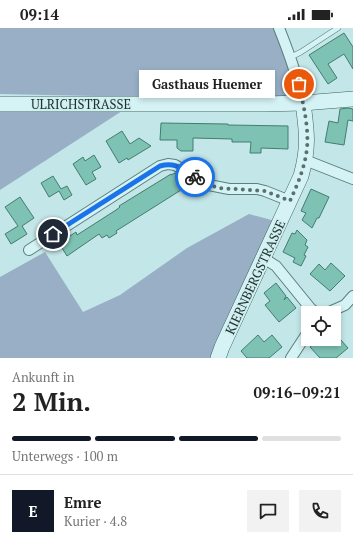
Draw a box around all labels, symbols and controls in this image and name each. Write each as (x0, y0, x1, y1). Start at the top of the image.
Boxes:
text: 09:14 (20, 4, 59, 24)
pin (282, 67, 316, 101)
callout: Gasthaus Huemer (139, 70, 275, 98)
icon: bag (288, 73, 310, 95)
text: Gasthaus Huemer (152, 75, 262, 93)
street label: ULRICHSTRASSE (31, 95, 131, 113)
courier (175, 157, 215, 197)
icon: bike (184, 166, 206, 188)
pin (36, 217, 70, 251)
street label: KIERNBERGSTRASSE (221, 217, 289, 337)
icon: home (42, 223, 64, 245)
map controls (301, 306, 341, 346)
button: locate (301, 306, 341, 346)
text: Ankunft in (12, 368, 74, 386)
text: 09:16–09:21 (254, 382, 341, 402)
text: 2 Min. (12, 384, 91, 418)
text: Unterwegs · 100 m (12, 447, 118, 465)
button: chat (247, 490, 289, 532)
button: phone (299, 490, 341, 532)
text: Emre (64, 492, 101, 512)
text: E (28, 501, 38, 521)
text: Kurier · 4.8 (64, 512, 127, 530)

